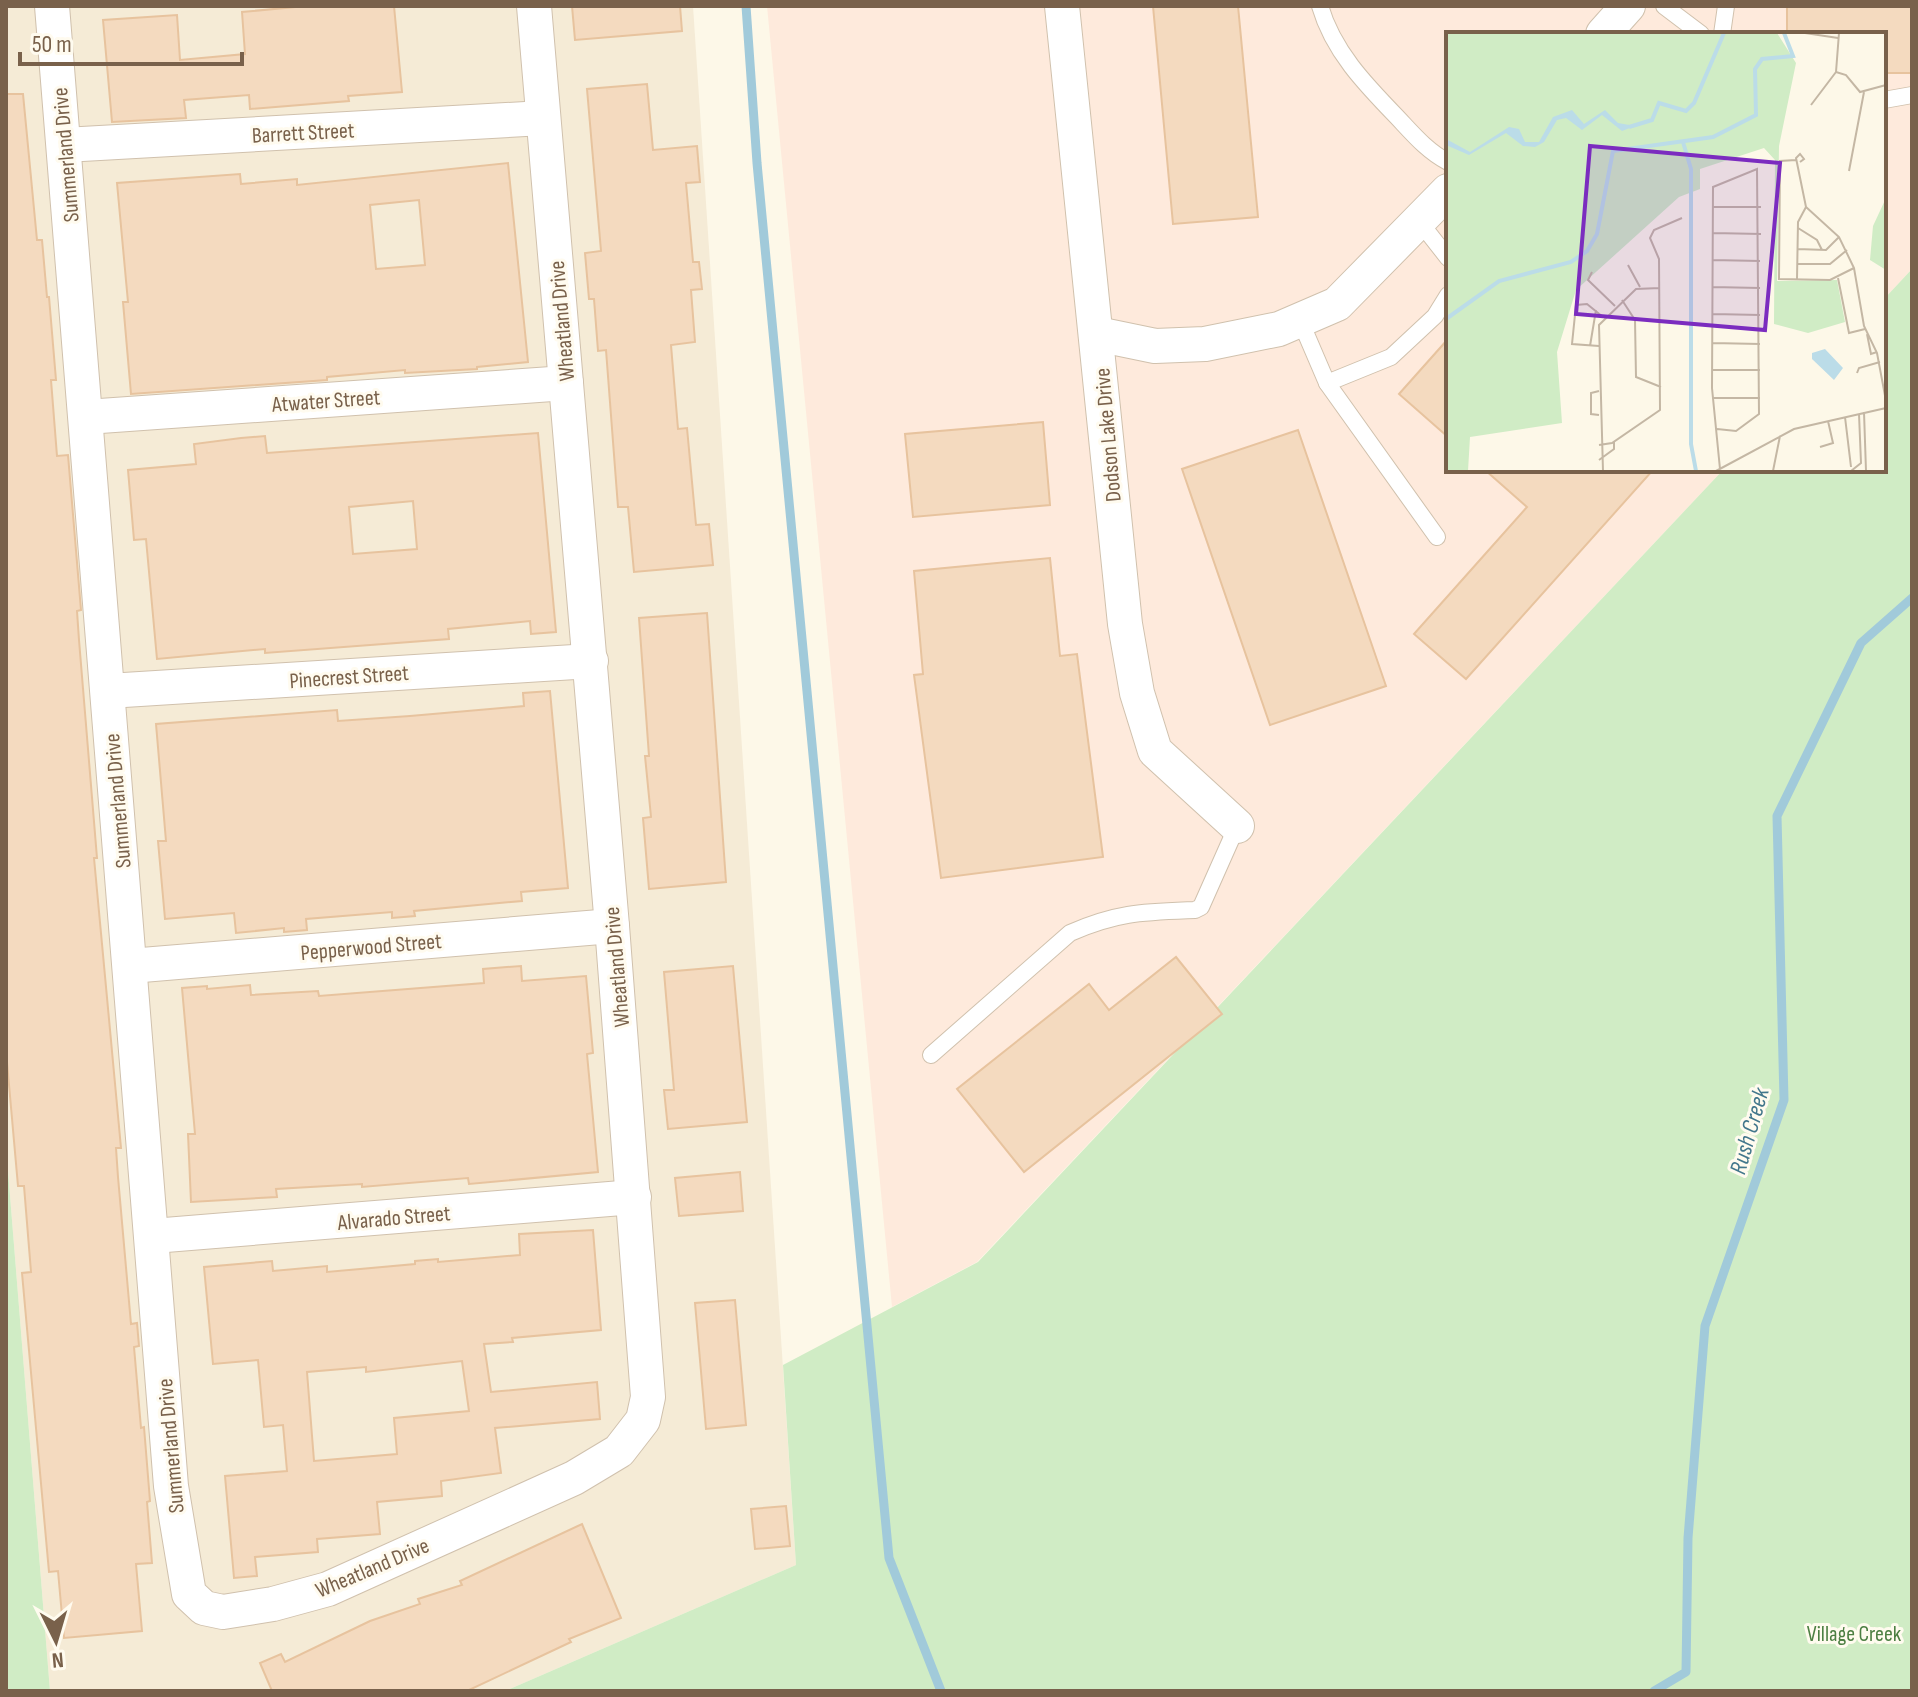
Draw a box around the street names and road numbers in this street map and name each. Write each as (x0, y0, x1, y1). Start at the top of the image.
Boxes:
street label: Summerland Drive (47, 86, 86, 223)
street label: Barrett Street (251, 117, 355, 150)
street label: Wheatland Drive (544, 260, 581, 382)
street label: Dodson Lake Drive (1089, 367, 1128, 503)
street label: Atwater Street (270, 384, 381, 419)
street label: Pinecrest Street (288, 660, 410, 695)
street label: Summerland Drive (99, 732, 138, 869)
street label: Wheatland Drive (599, 906, 636, 1028)
street label: Pepperwood Street (299, 928, 443, 967)
street label: Alvarado Street (336, 1200, 452, 1237)
street label: Summerland Drive (152, 1377, 191, 1514)
street label: Wheatland Drive (312, 1532, 433, 1604)

